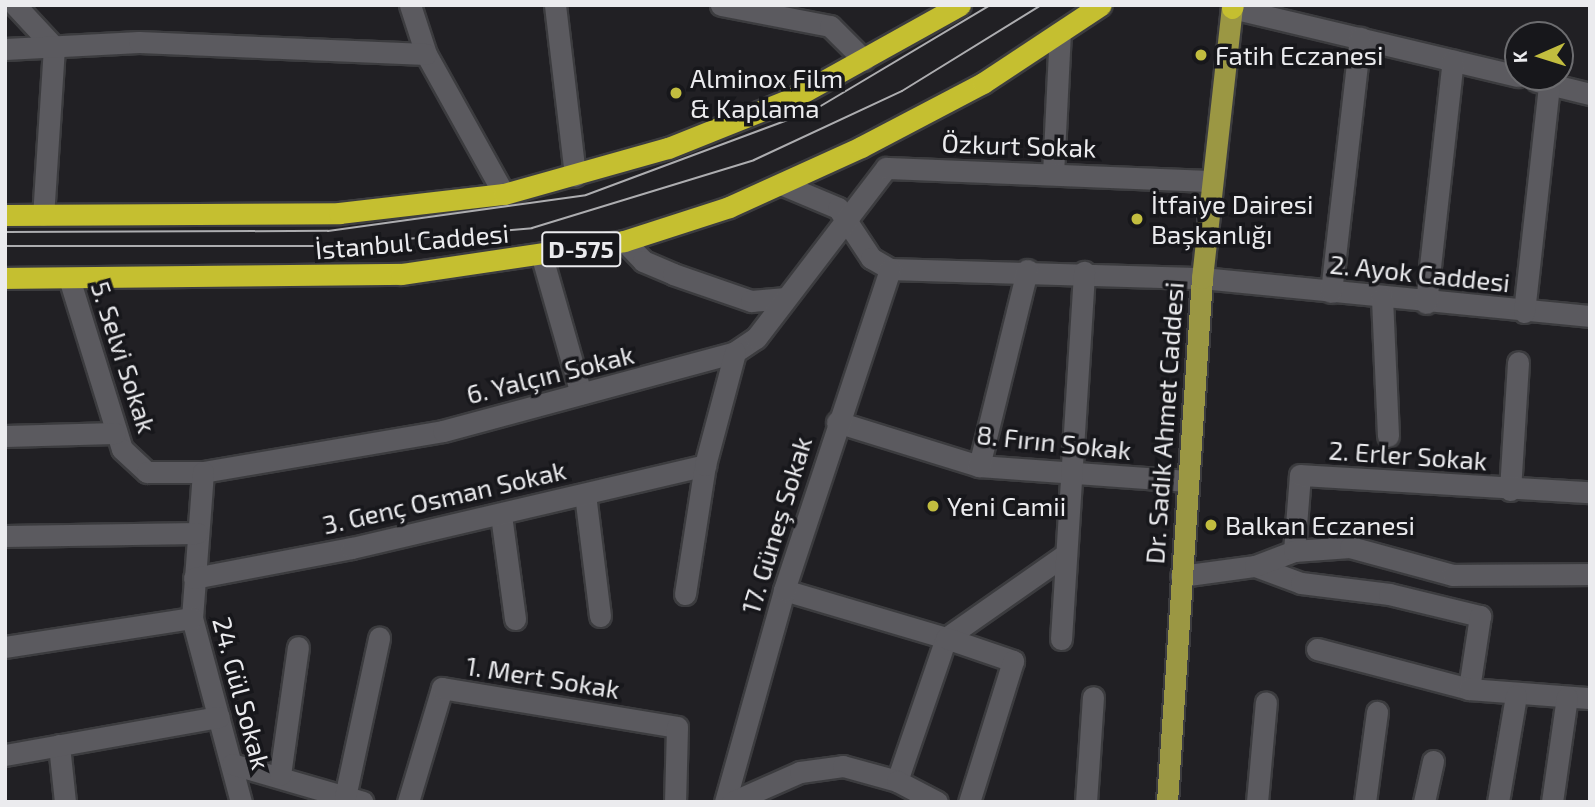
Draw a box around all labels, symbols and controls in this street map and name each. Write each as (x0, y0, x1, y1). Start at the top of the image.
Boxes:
north arrow (1504, 21, 1574, 91)
place label: Fatih Eczanesi (1215, 39, 1383, 71)
marker: Fatih Eczanesi (1193, 47, 1209, 63)
text: K (1508, 50, 1531, 64)
place label: Alminox Film & Kaplama (690, 62, 843, 124)
marker: Alminox Film & Kaplama (668, 85, 684, 101)
street label: Özkurt Sokak (941, 127, 1097, 163)
place label: İtfaiye Dairesi Başkanlığı (1151, 188, 1313, 249)
marker: İtfaiye Dairesi Başkanlığı (1129, 211, 1145, 227)
street label: İstanbul Caddesi (314, 217, 510, 265)
road number: D-575 (541, 228, 621, 270)
street label: 2. Ayok Caddesi (1328, 248, 1512, 298)
street label: 5. Selvi Sokak (85, 277, 163, 437)
street label: Dr. Sadık Ahmet Caddesi (1139, 280, 1189, 566)
street label: 6. Yalçın Sokak (463, 338, 637, 410)
street label: 8. Fırın Sokak (975, 418, 1133, 466)
street label: 17. Güneş Sokak (734, 433, 818, 617)
street label: 2. Erler Sokak (1327, 434, 1489, 476)
street label: 3. Genç Osman Sokak (319, 454, 569, 540)
place label: Yeni Camii (947, 490, 1066, 522)
marker: Yeni Camii (925, 498, 941, 514)
place label: Balkan Eczanesi (1225, 509, 1415, 541)
marker: Balkan Eczanesi (1203, 517, 1219, 533)
street label: 24. Gül Sokak (207, 613, 277, 773)
street label: 1. Mert Sokak (464, 649, 622, 705)

